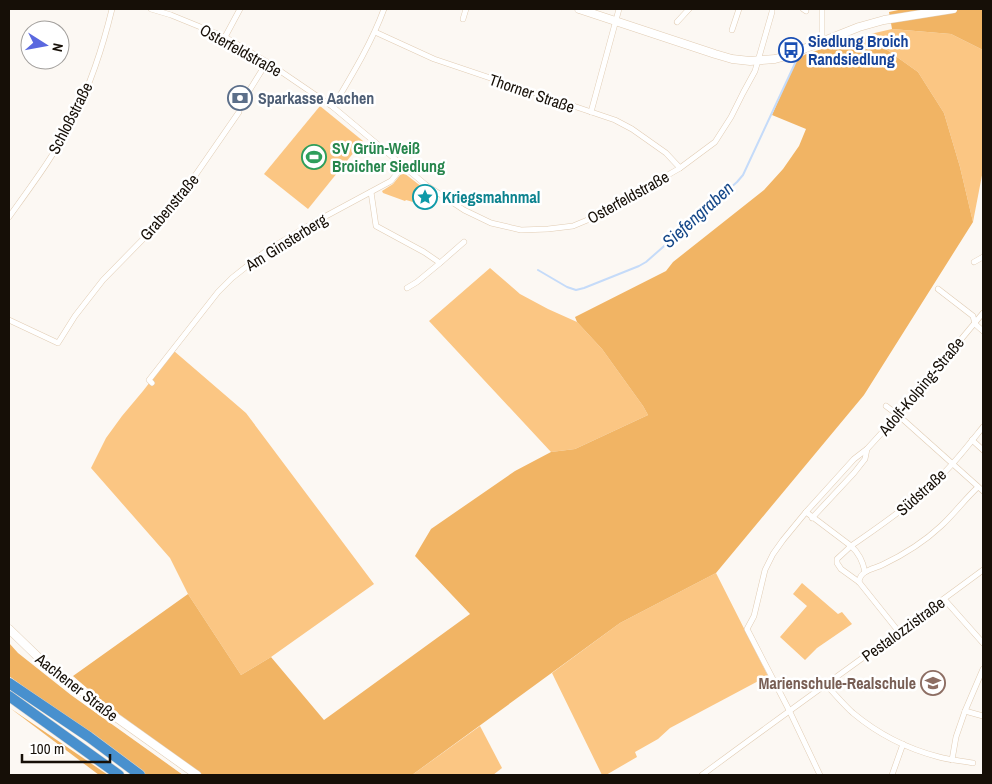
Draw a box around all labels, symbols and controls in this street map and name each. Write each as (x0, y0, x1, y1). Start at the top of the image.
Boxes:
street label: Osterfeldstraße (196, 18, 286, 82)
north arrow (20, 20, 70, 70)
place label: Siedlung Broich Randsiedlung (808, 30, 909, 70)
bus stop icon: Siedlung Broich Randsiedlung (778, 37, 804, 63)
text: N (48, 42, 67, 53)
street label: Thorner Straße (486, 68, 578, 118)
street label: Schloßstraße (42, 78, 98, 158)
bank icon: Sparkasse Aachen (227, 85, 253, 111)
place label: Sparkasse Aachen (258, 87, 374, 109)
place label: SV Grün-Weiß Broicher Siedlung (332, 137, 445, 177)
sports icon: SV Grün-Weiß Broicher Siedlung (301, 144, 327, 170)
street label: Osterfeldstraße (583, 165, 673, 229)
street label: Grabenstraße (135, 169, 203, 245)
water label: Siefengraben (656, 176, 739, 254)
place icon: Kriegsmahnmal (412, 184, 438, 210)
place label: Kriegsmahnmal (442, 186, 540, 208)
street label: Am Ginsterberg (240, 208, 332, 276)
street label: Adolf-Kolping-Straße (873, 332, 969, 441)
street label: Südstraße (891, 464, 951, 520)
street label: Pestalozzistraße (857, 591, 949, 667)
street label: Aachener Straße (30, 647, 123, 726)
school or university icon: Marienschule-Realschule (920, 670, 946, 696)
place label: Marienschule-Realschule (758, 672, 916, 694)
scale bar (22, 732, 110, 764)
text: 100 m (30, 738, 64, 759)

